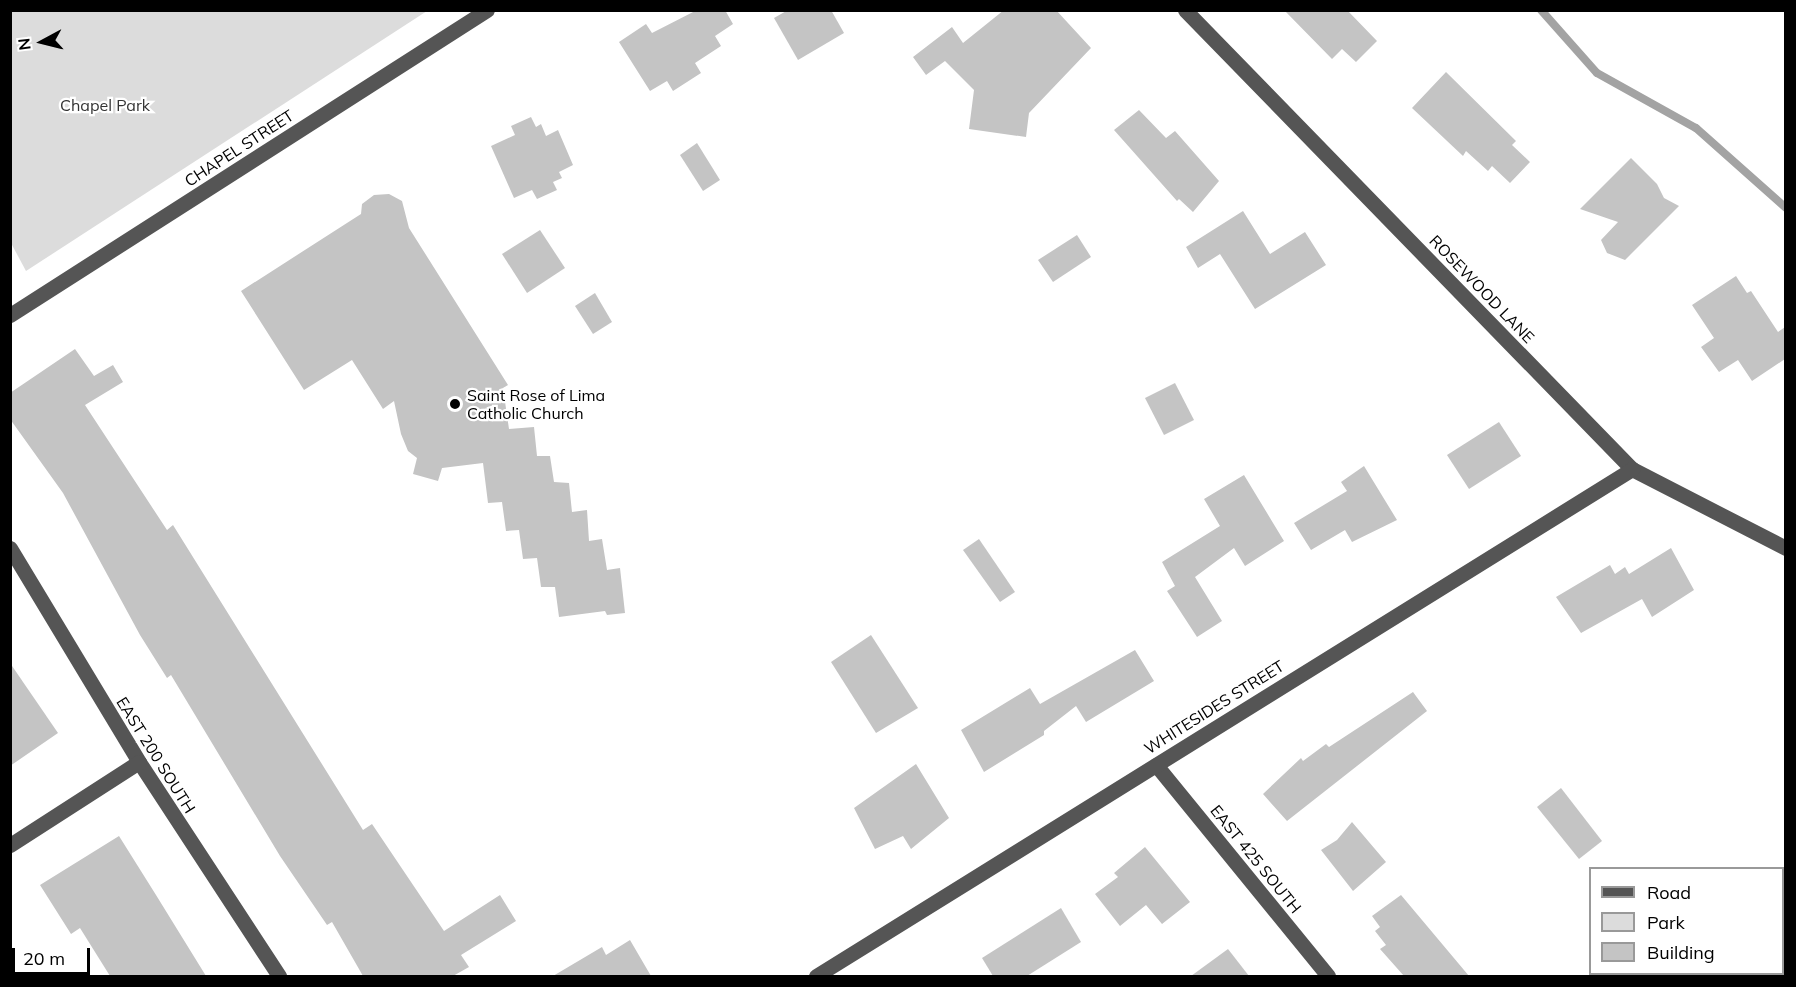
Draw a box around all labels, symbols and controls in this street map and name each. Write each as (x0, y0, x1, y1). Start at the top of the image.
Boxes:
north arrow (12, 12, 72, 72)
text: N (13, 37, 35, 51)
park label: Chapel Park (60, 95, 150, 115)
street label: CHAPEL STREET (181, 106, 297, 190)
street label: ROSEWOOD LANE (1426, 231, 1538, 347)
place label: Saint Rose of Lima Catholic Church (467, 385, 605, 423)
marker: Saint Rose of Lima Catholic Church (448, 397, 462, 411)
street label: WHITESIDES STREET (1141, 656, 1287, 758)
street label: EAST 200 SOUTH (113, 693, 199, 817)
street label: EAST 425 SOUTH (1207, 801, 1305, 917)
legend (1589, 867, 1784, 975)
text: Road (1647, 881, 1691, 904)
text: Park (1647, 911, 1685, 934)
scale bar (15, 936, 93, 974)
text: Building (1647, 941, 1715, 964)
text: 20 m (23, 947, 65, 970)

